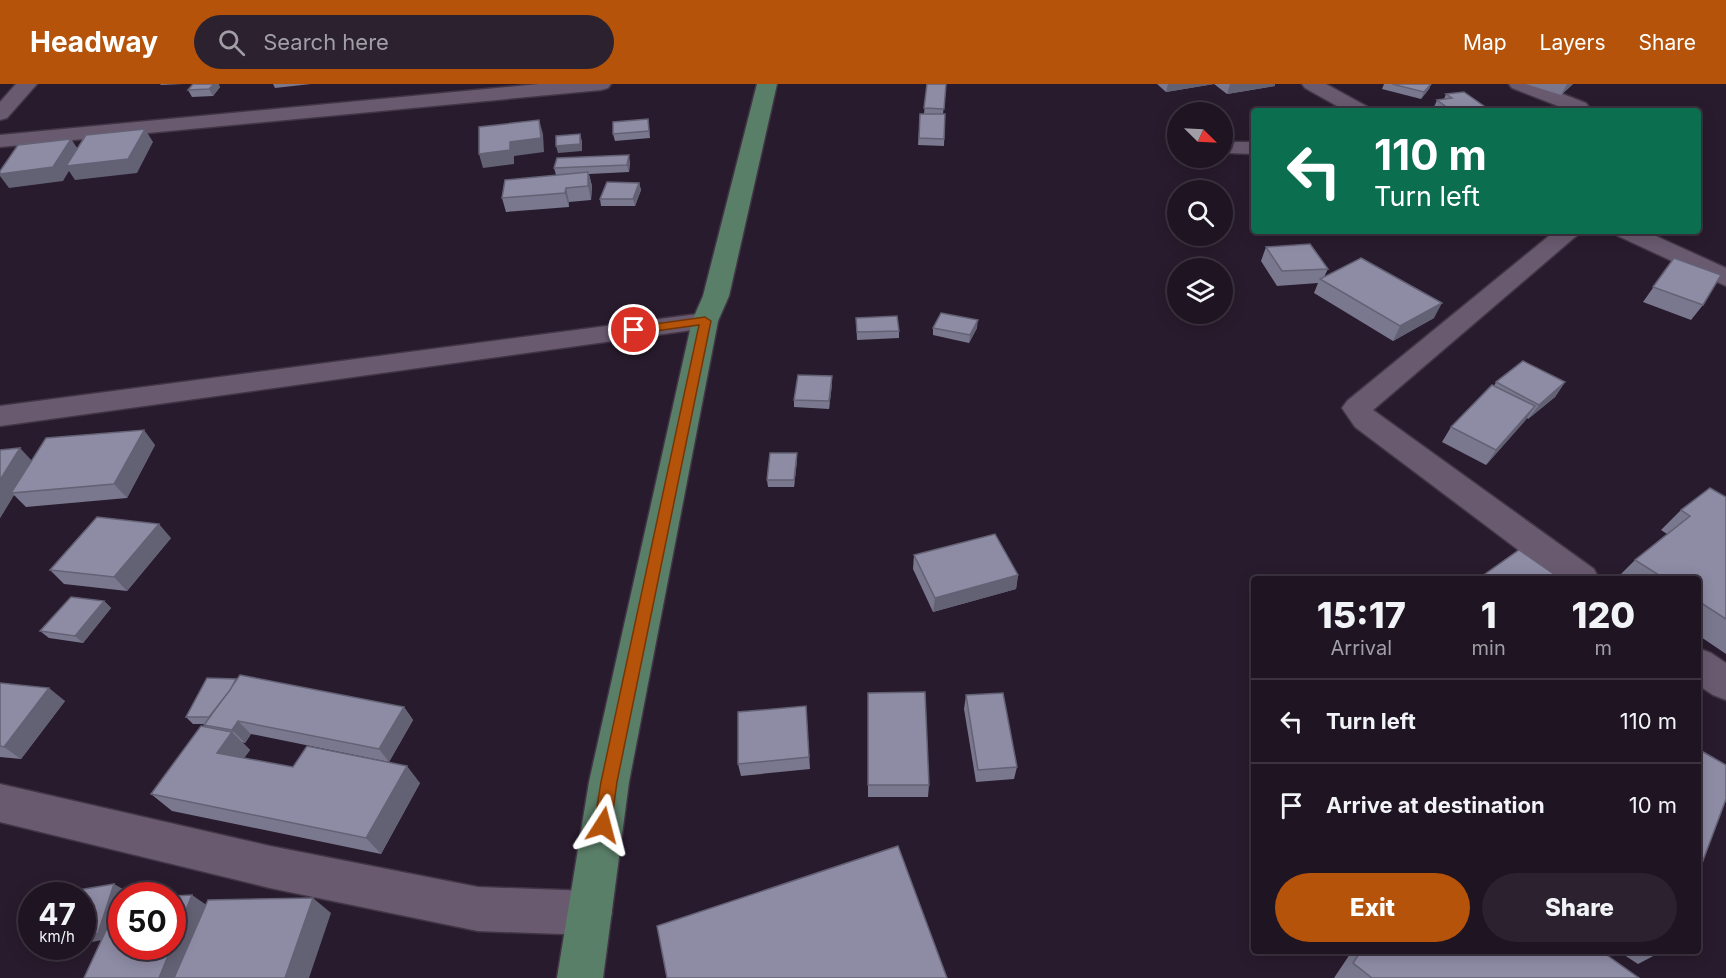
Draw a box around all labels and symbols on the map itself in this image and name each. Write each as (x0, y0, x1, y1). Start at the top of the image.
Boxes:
north arrow (1167, 102, 1233, 168)
pin (608, 304, 659, 355)
position arrow (571, 793, 635, 857)
speed limit sign: 50 (108, 882, 186, 960)

